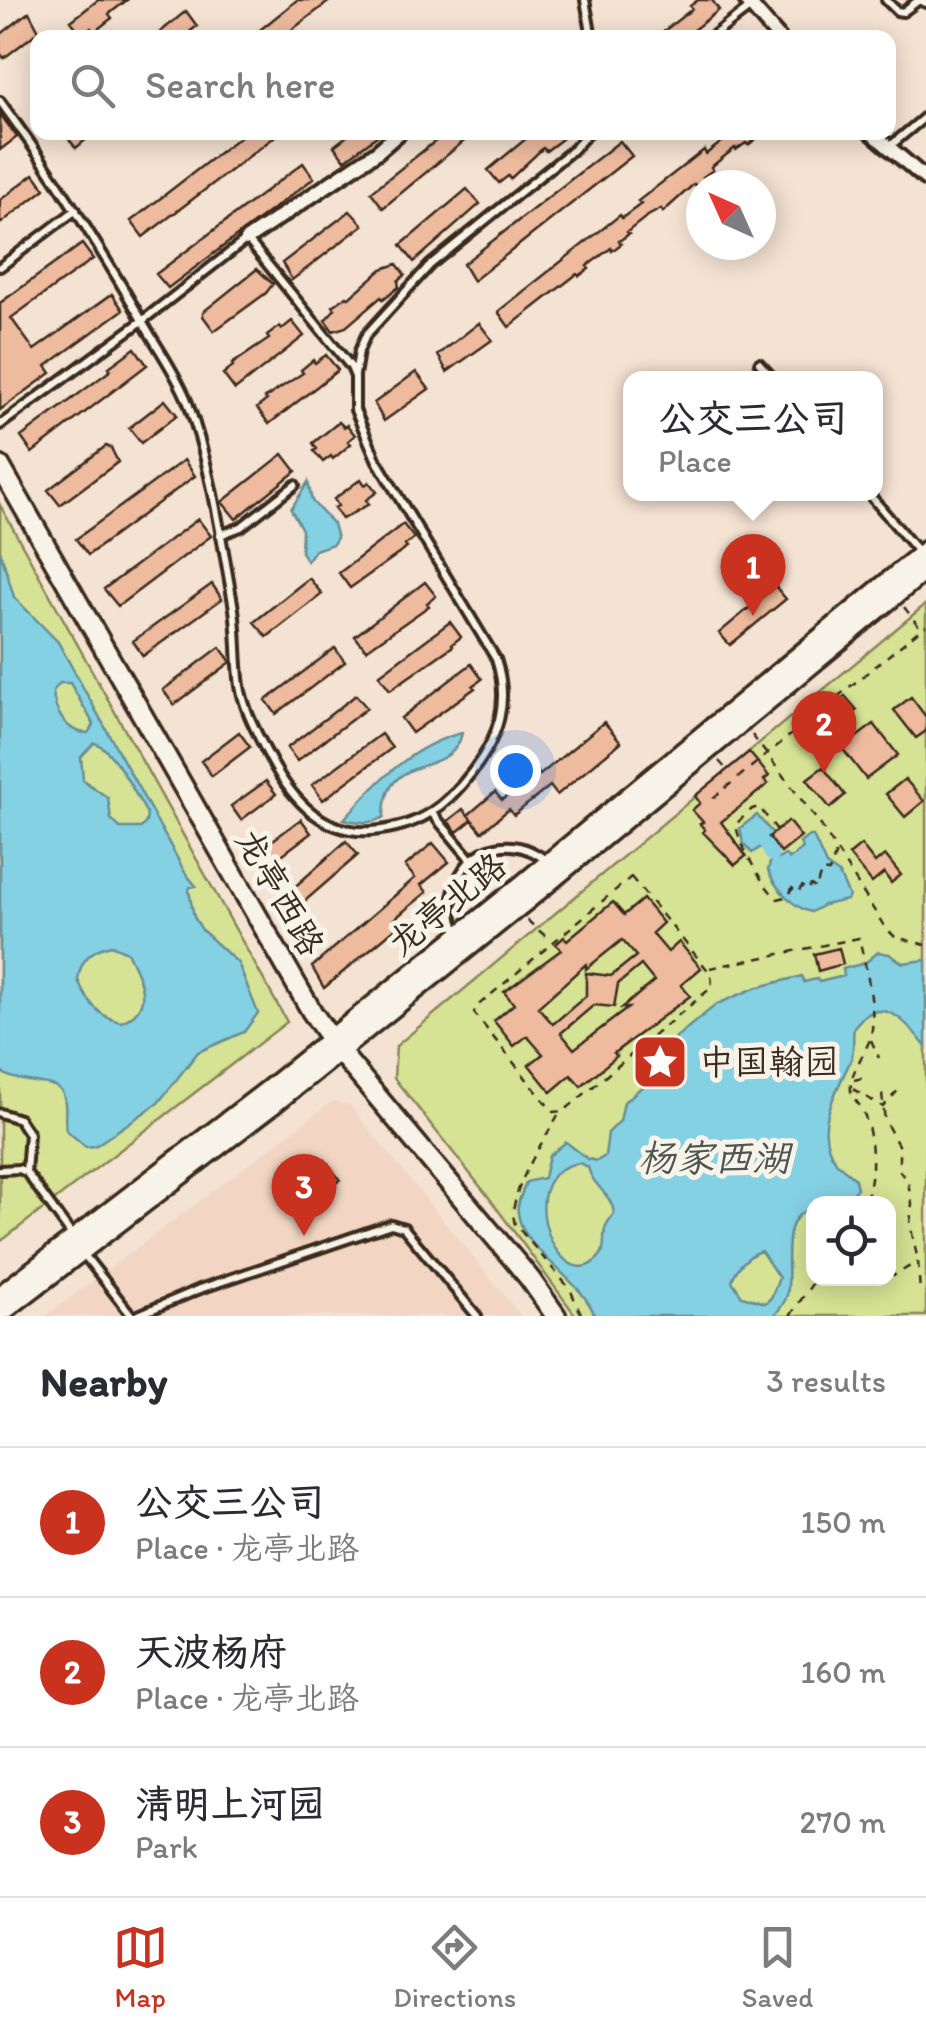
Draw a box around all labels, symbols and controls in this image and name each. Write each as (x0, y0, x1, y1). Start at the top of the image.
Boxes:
search box (30, 30, 896, 140)
icon: search (65, 58, 120, 113)
text: Search here (145, 62, 336, 108)
north arrow (686, 170, 776, 260)
popup (623, 371, 883, 501)
text: 公交三公司 (658, 395, 848, 441)
text: Place (658, 442, 732, 480)
pin: 1 (720, 534, 786, 616)
pin: 2 (792, 690, 856, 773)
your location (490, 745, 541, 796)
street label: 龙亭西路 (227, 821, 333, 963)
street label: 龙亭北路 (379, 844, 515, 964)
place icon: 中国翰园 (630, 1032, 690, 1092)
place label: 中国翰园 (699, 1041, 839, 1083)
water label: 杨家西湖 (638, 1135, 794, 1181)
pin: 3 (272, 1154, 336, 1236)
map controls (806, 1196, 896, 1286)
button: locate (806, 1196, 896, 1286)
text: Nearby (40, 1356, 167, 1407)
text: 3 results (766, 1362, 886, 1400)
text: 公交三公司 (135, 1479, 325, 1525)
text: 1 (65, 1503, 80, 1541)
text: 150 m (801, 1503, 886, 1541)
text: Place · 龙亭北路 (135, 1529, 359, 1567)
text: 天波杨府 (135, 1629, 287, 1675)
text: 2 (64, 1653, 81, 1691)
text: 160 m (800, 1653, 886, 1691)
text: Place · 龙亭北路 (135, 1679, 359, 1717)
text: 清明上河园 (135, 1781, 325, 1827)
text: 3 (64, 1803, 81, 1841)
text: 270 m (799, 1803, 886, 1841)
text: Park (135, 1828, 198, 1866)
tab: Map (113, 1920, 168, 2014)
tab: Directions (393, 1920, 516, 2014)
tab: Saved (742, 1920, 813, 2014)

